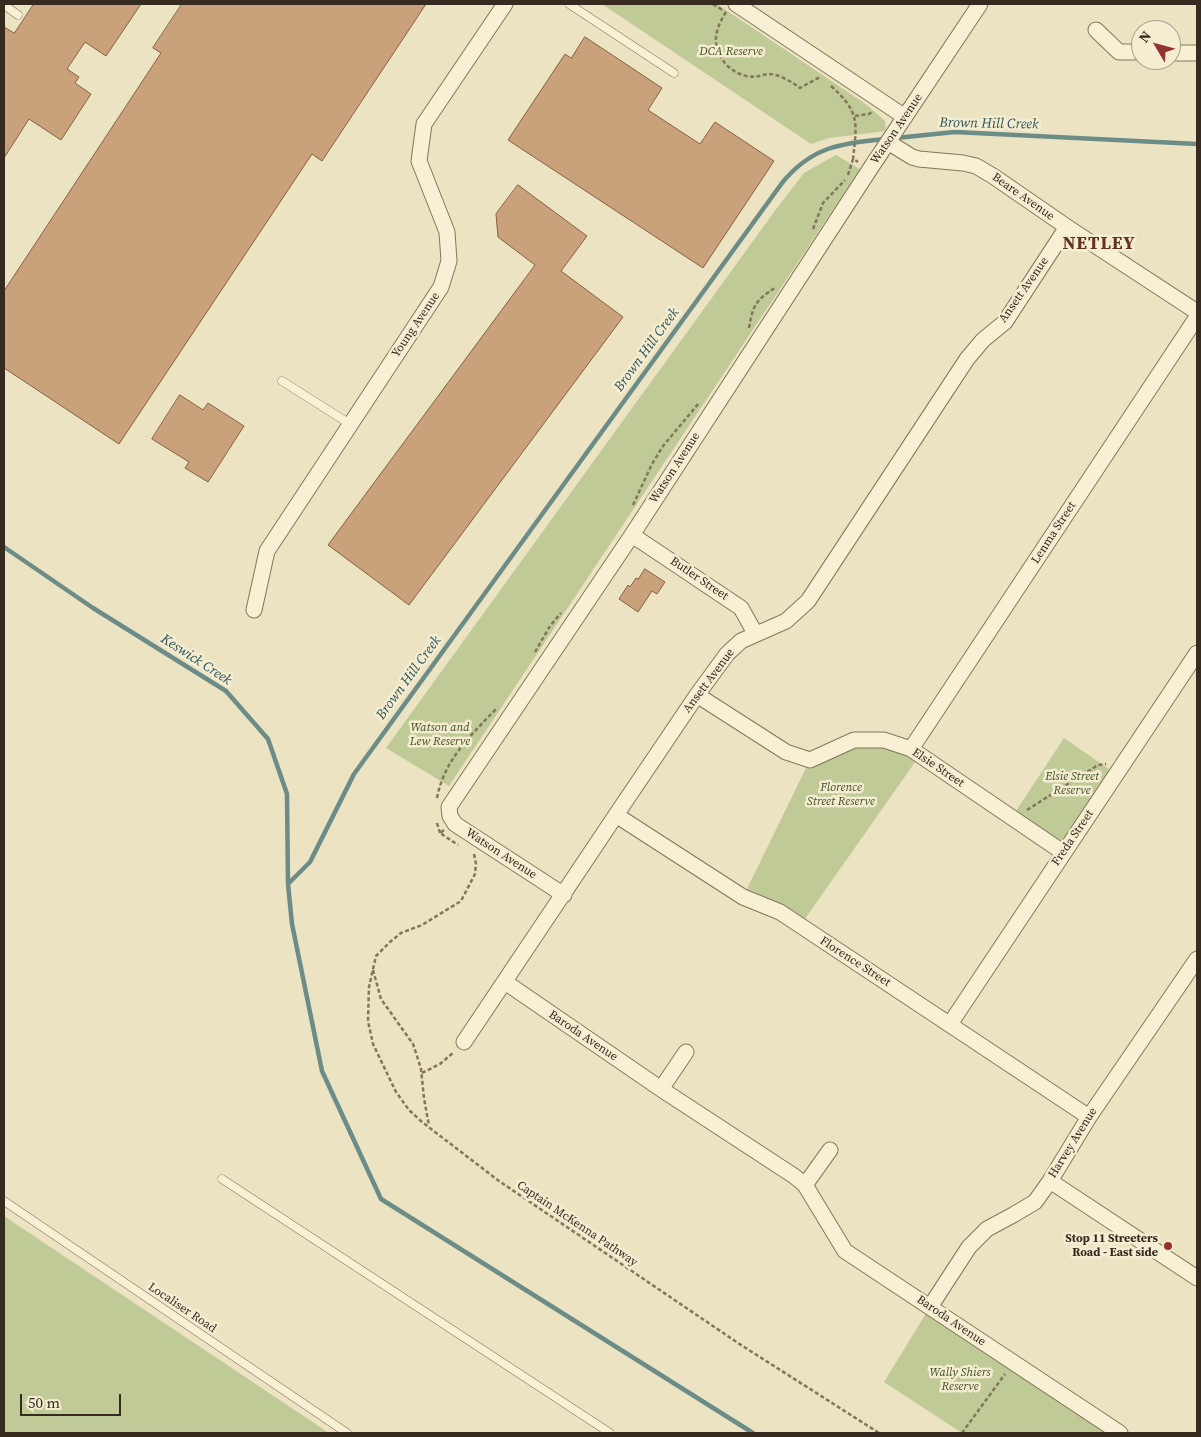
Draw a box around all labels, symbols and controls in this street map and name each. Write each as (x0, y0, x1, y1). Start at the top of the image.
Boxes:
north arrow (1131, 20, 1181, 70)
text: N (1134, 26, 1156, 47)
park label: DCA Reserve (699, 45, 763, 59)
street label: Watson Avenue (868, 91, 926, 167)
water label: Brown Hill Creek (939, 115, 1039, 133)
street label: Beare Avenue (989, 170, 1057, 224)
district label: NETLEY (1062, 233, 1136, 255)
street label: Ansett Avenue (996, 254, 1052, 326)
street label: Young Avenue (389, 290, 443, 360)
water label: Brown Hill Creek (611, 305, 683, 395)
street label: Watson Avenue (647, 430, 703, 506)
street label: Lenma Street (1029, 499, 1079, 567)
street label: Butler Street (667, 554, 731, 604)
water label: Keswick Creek (157, 631, 235, 689)
water label: Brown Hill Creek (373, 633, 445, 723)
street label: Ansett Avenue (680, 646, 738, 716)
park label: Watson and Lew Reserve (410, 721, 470, 749)
street label: Elsie Street (909, 745, 967, 791)
park label: Elsie Street Reserve (1045, 770, 1099, 798)
park label: Florence Street Reserve (807, 781, 875, 809)
street label: Freda Street (1049, 807, 1097, 869)
street label: Watson Avenue (463, 826, 539, 882)
street label: Florence Street (817, 934, 893, 990)
street label: Baroda Avenue (546, 1008, 620, 1064)
street label: Harvey Avenue (1046, 1105, 1100, 1181)
street label: Captain McKenna Pathway (514, 1178, 640, 1270)
place label: Stop 11 Streeters Road - East side (1065, 1232, 1158, 1260)
marker: Stop 11 Streeters Road - East side (1162, 1240, 1174, 1252)
street label: Localiser Road (145, 1280, 219, 1336)
street label: Baroda Avenue (914, 1293, 988, 1349)
park label: Wally Shiers Reserve (930, 1366, 990, 1394)
scale bar (22, 1384, 124, 1416)
text: 50 m (28, 1392, 60, 1413)

